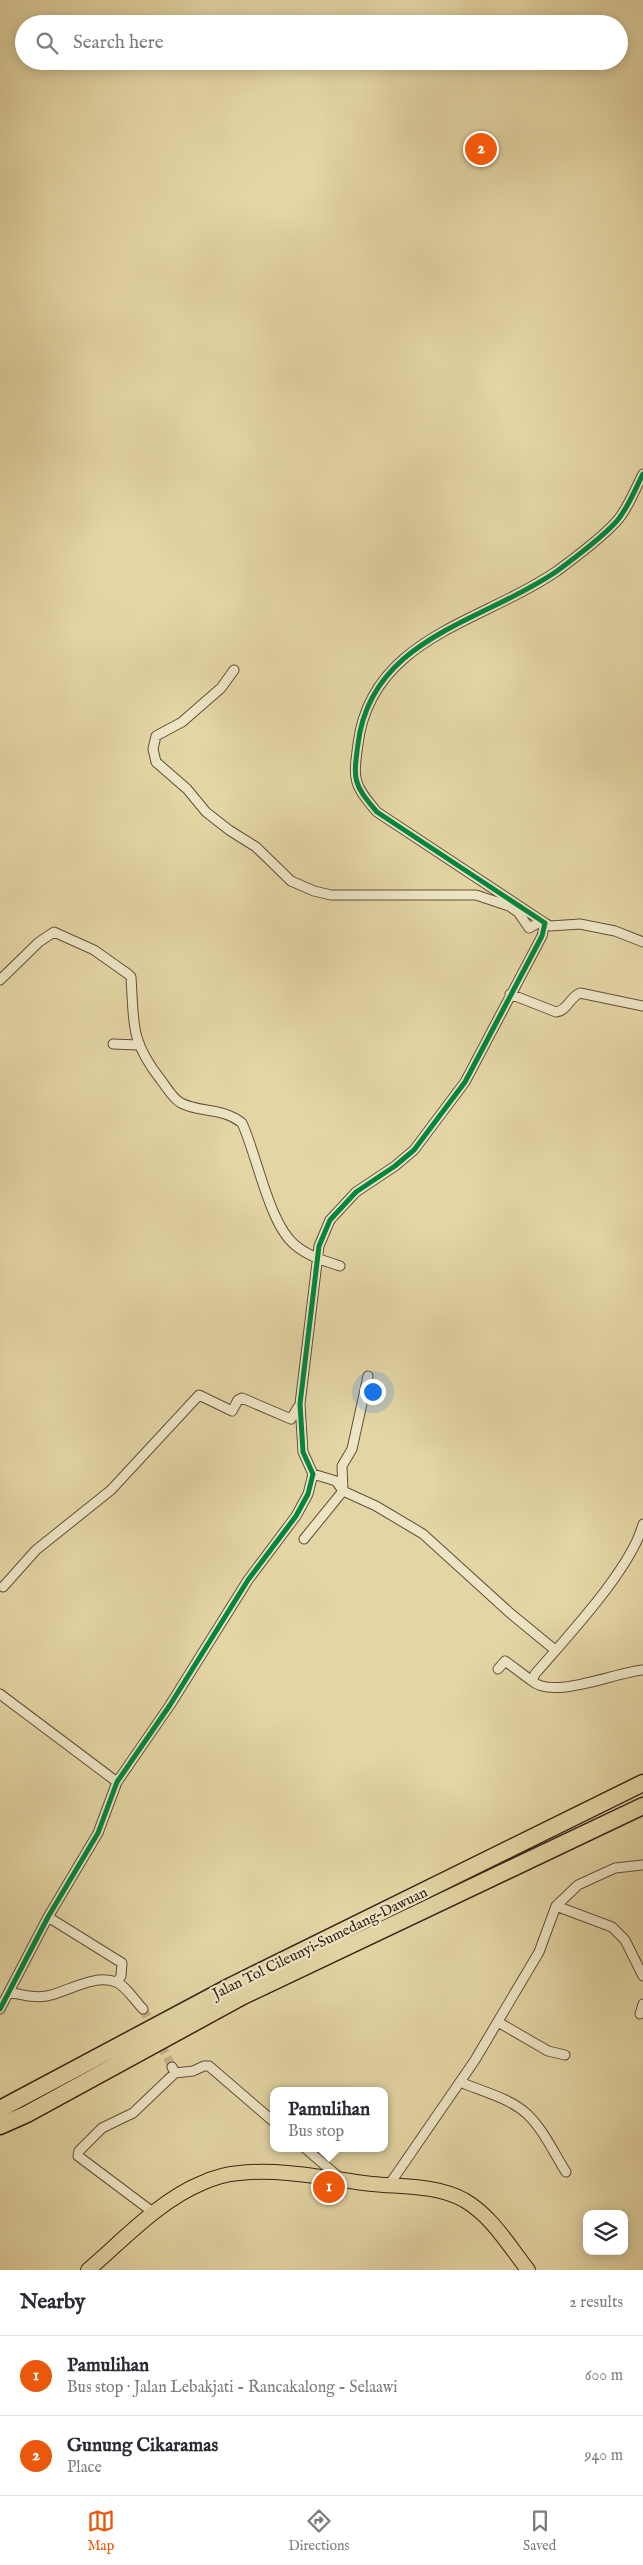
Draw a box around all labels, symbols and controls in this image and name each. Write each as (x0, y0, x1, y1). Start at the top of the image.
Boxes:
search box (15, 15, 628, 70)
icon: search (33, 29, 61, 57)
text: Search here (73, 31, 164, 55)
pin: 2 (465, 130, 497, 168)
your location (360, 1379, 386, 1405)
street label: Jalan Tol Cileunyi–Sumedang–Dawuan (208, 1883, 431, 2004)
popup (270, 2087, 388, 2152)
text: Pamulihan (288, 2098, 370, 2122)
text: Bus stop (288, 2122, 344, 2142)
pin: 1 (313, 2168, 345, 2206)
map controls (583, 2210, 628, 2255)
button: layers (583, 2210, 628, 2255)
text: Nearby (20, 2289, 85, 2316)
text: 2 results (569, 2293, 623, 2313)
text: Pamulihan (67, 2354, 149, 2378)
text: 1 (33, 2366, 39, 2386)
text: 600 m (585, 2366, 623, 2386)
text: Bus stop · Jalan Lebakjati - Rancakalong - Selaawi (67, 2378, 398, 2398)
text: Gunung Cikaramas (67, 2434, 218, 2458)
text: 2 (32, 2446, 40, 2466)
text: 940 m (585, 2446, 623, 2466)
text: Place (67, 2458, 102, 2478)
tab: Map (87, 2507, 115, 2555)
tab: Directions (288, 2507, 349, 2555)
tab: Saved (523, 2507, 556, 2555)

